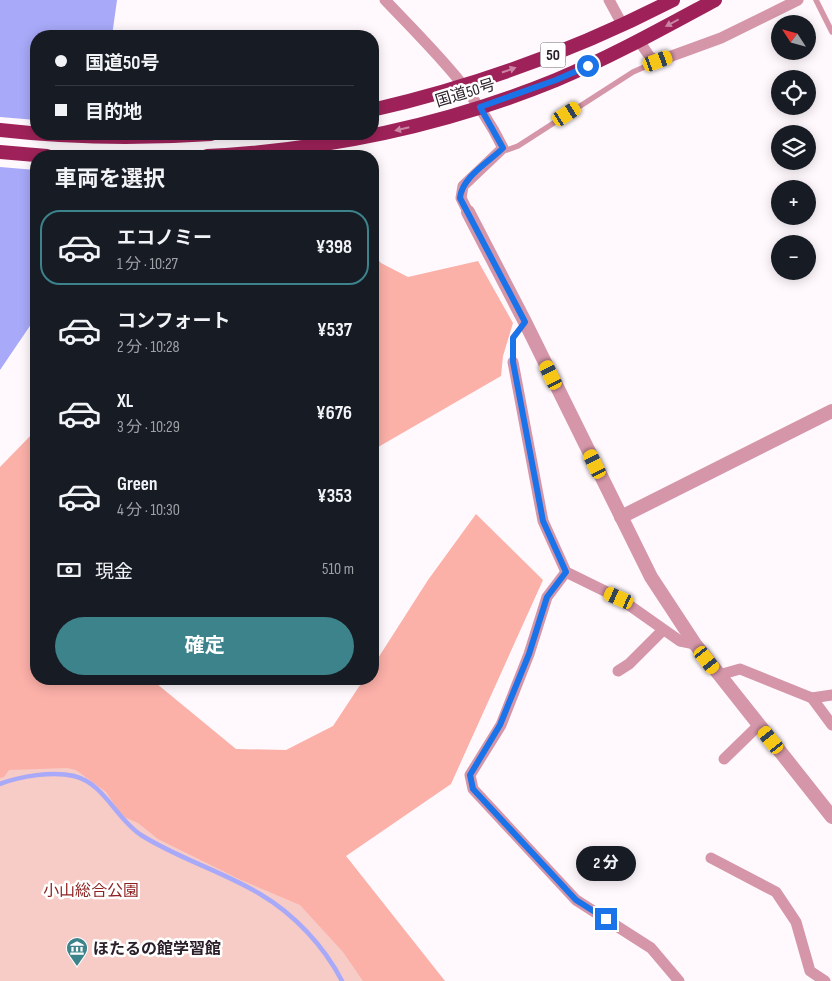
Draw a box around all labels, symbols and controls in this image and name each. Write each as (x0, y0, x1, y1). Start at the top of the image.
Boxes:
north arrow (771, 15, 816, 60)
map controls (771, 15, 816, 280)
one-way arrow (665, 19, 680, 27)
road number: 50 (540, 42, 566, 68)
car (641, 49, 674, 73)
text: 国道50号 (85, 52, 159, 75)
route start (577, 55, 599, 77)
one-way arrow (502, 65, 517, 73)
button: locate (771, 70, 816, 115)
street label: 国道50号 (433, 75, 498, 112)
car (550, 100, 583, 128)
text: 目的地 (85, 101, 142, 124)
one-way arrow (395, 125, 410, 133)
button: layers (771, 125, 816, 170)
text: 車両を選択 (55, 166, 165, 193)
button: + (771, 180, 816, 225)
icon: car (57, 225, 102, 270)
text: エコノミー (117, 227, 212, 250)
button: − (771, 235, 816, 280)
text: ¥398 (316, 236, 352, 259)
text: 1 分 · 10:27 (117, 255, 178, 274)
icon: car (57, 308, 102, 353)
text: コンフォート (117, 310, 230, 333)
text: ¥537 (317, 319, 352, 342)
text: 2 分 · 10:28 (117, 338, 180, 357)
car (537, 358, 564, 392)
text: XL (117, 390, 133, 413)
icon: car (57, 391, 102, 436)
text: ¥676 (316, 402, 352, 425)
text: 3 分 · 10:29 (117, 418, 180, 437)
car (581, 447, 608, 481)
text: Green (117, 473, 157, 496)
icon: car (57, 474, 102, 519)
text: ¥353 (317, 485, 352, 508)
text: 4 分 · 10:30 (117, 501, 180, 520)
icon: cash (55, 556, 83, 584)
text: 510 m (322, 560, 354, 579)
text: 現金 (95, 561, 133, 584)
car (602, 585, 635, 611)
button: 確定 (55, 617, 354, 675)
car (691, 644, 722, 676)
car (755, 724, 786, 756)
callout: 2 分 (576, 846, 636, 882)
text: 2 分 (593, 854, 619, 873)
park label: 小山総合公園 (43, 882, 139, 901)
route end (595, 908, 617, 930)
museum icon: ほたるの館学習館 (65, 936, 89, 967)
place label: ほたるの館学習館 (93, 940, 221, 959)

